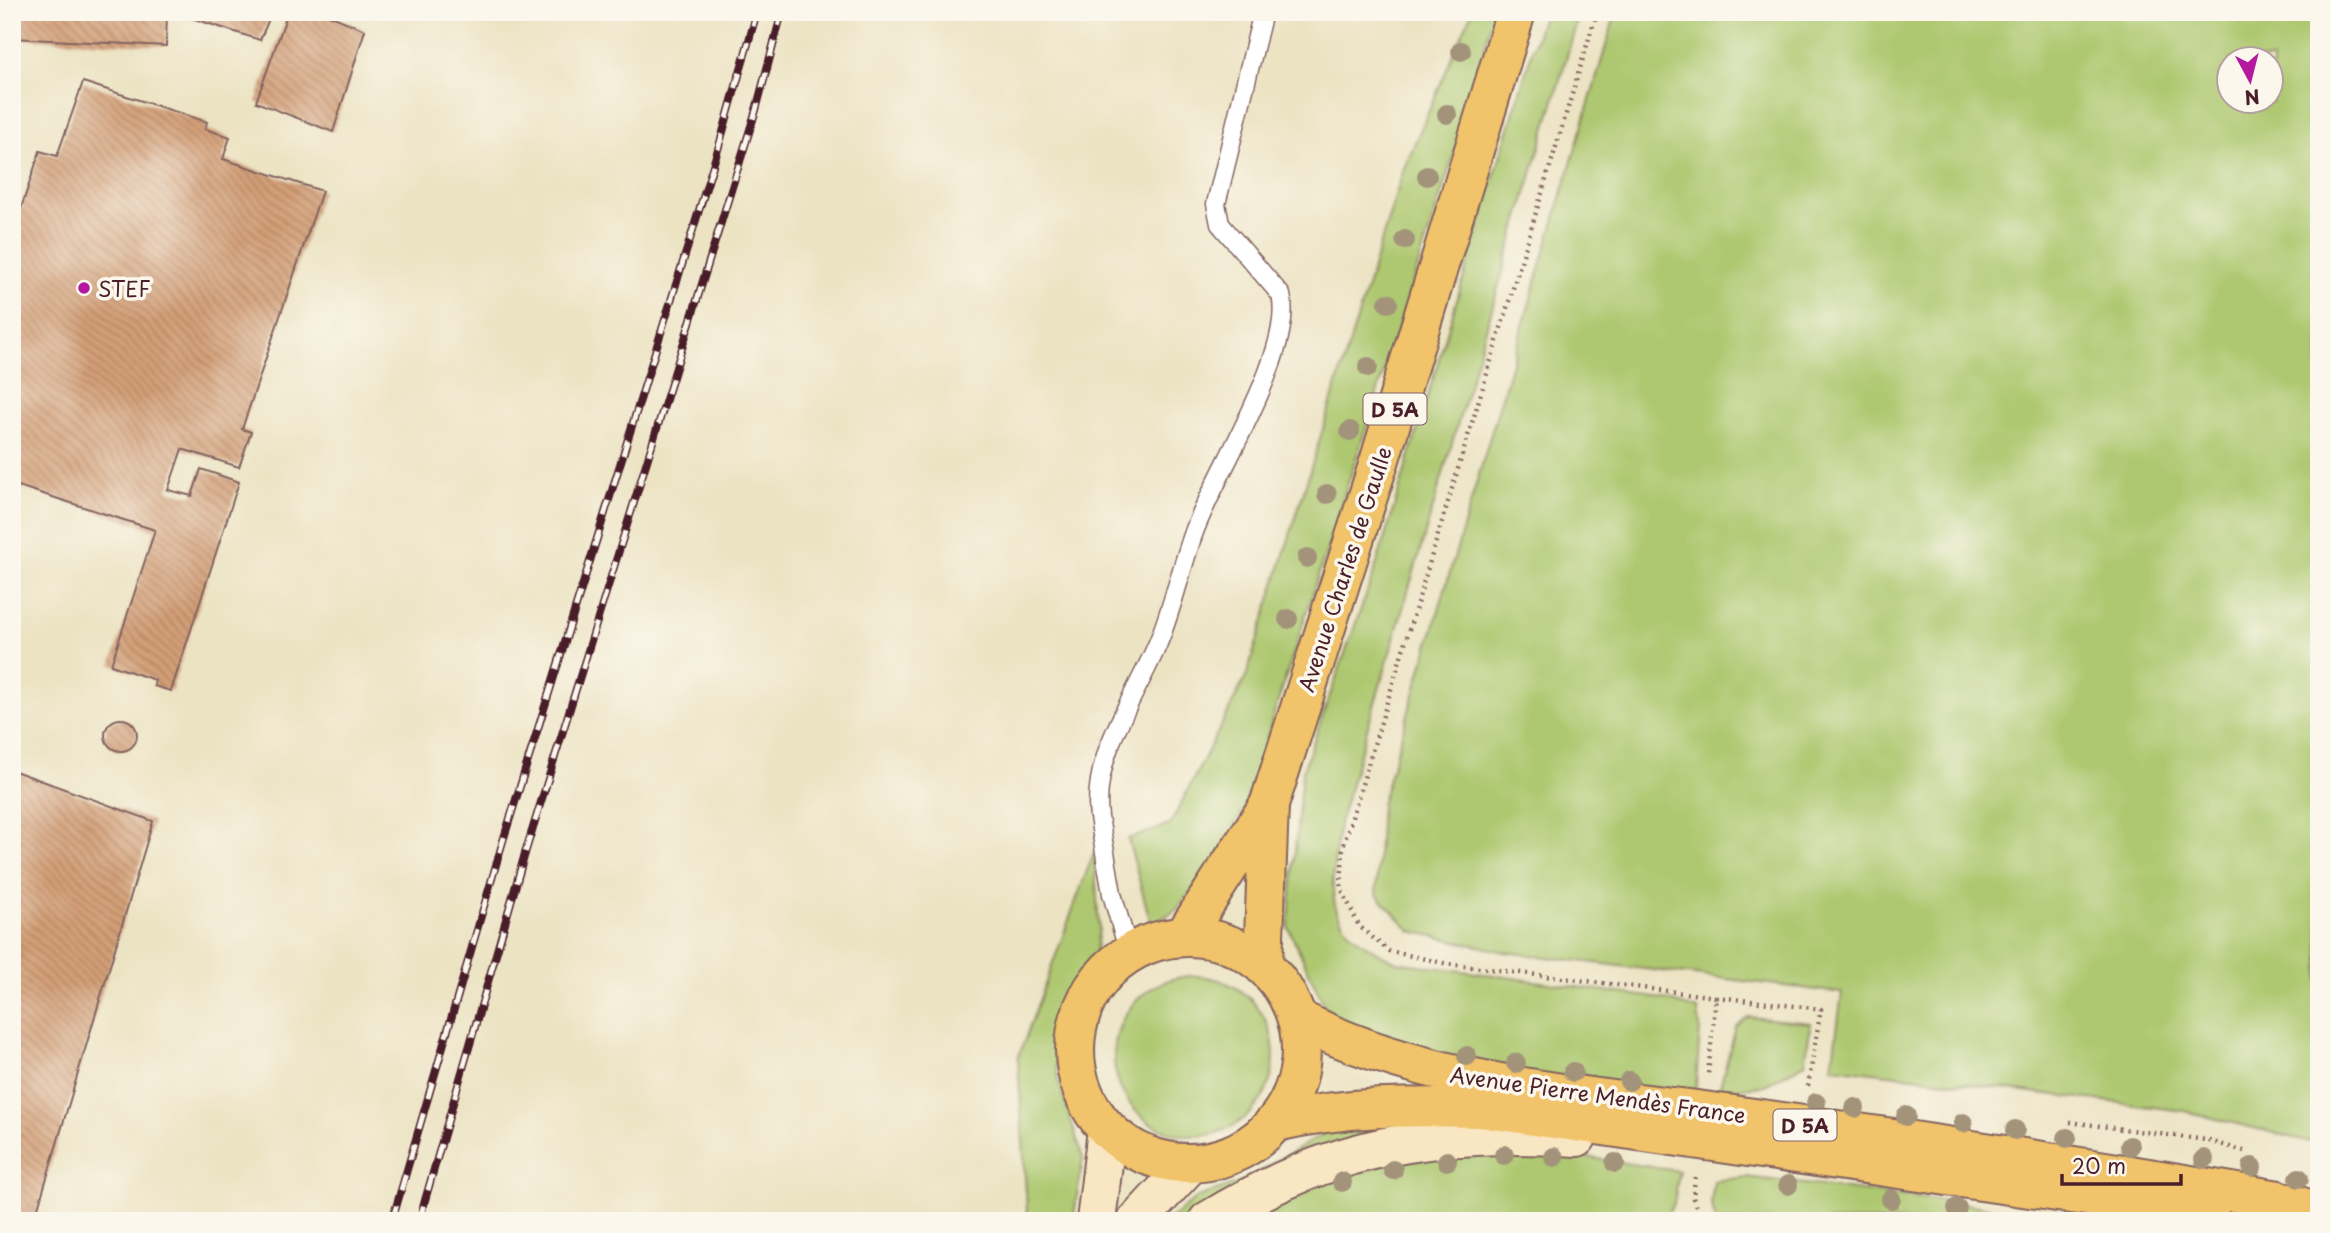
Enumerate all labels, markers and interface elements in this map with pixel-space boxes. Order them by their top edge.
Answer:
north arrow [2216,46,2286,116]
text: N [2243,83,2261,113]
place label: STEF [98,272,151,304]
marker: STEF [76,280,92,296]
road number: D 5A [1364,394,1426,424]
street label: Avenue Charles de Gaulle [1289,442,1399,696]
street label: Avenue Pierre Mendès France [1448,1057,1748,1131]
road number: D 5A [1773,1110,1836,1140]
scale bar [2062,1142,2180,1186]
text: 20 m [2072,1149,2126,1181]

